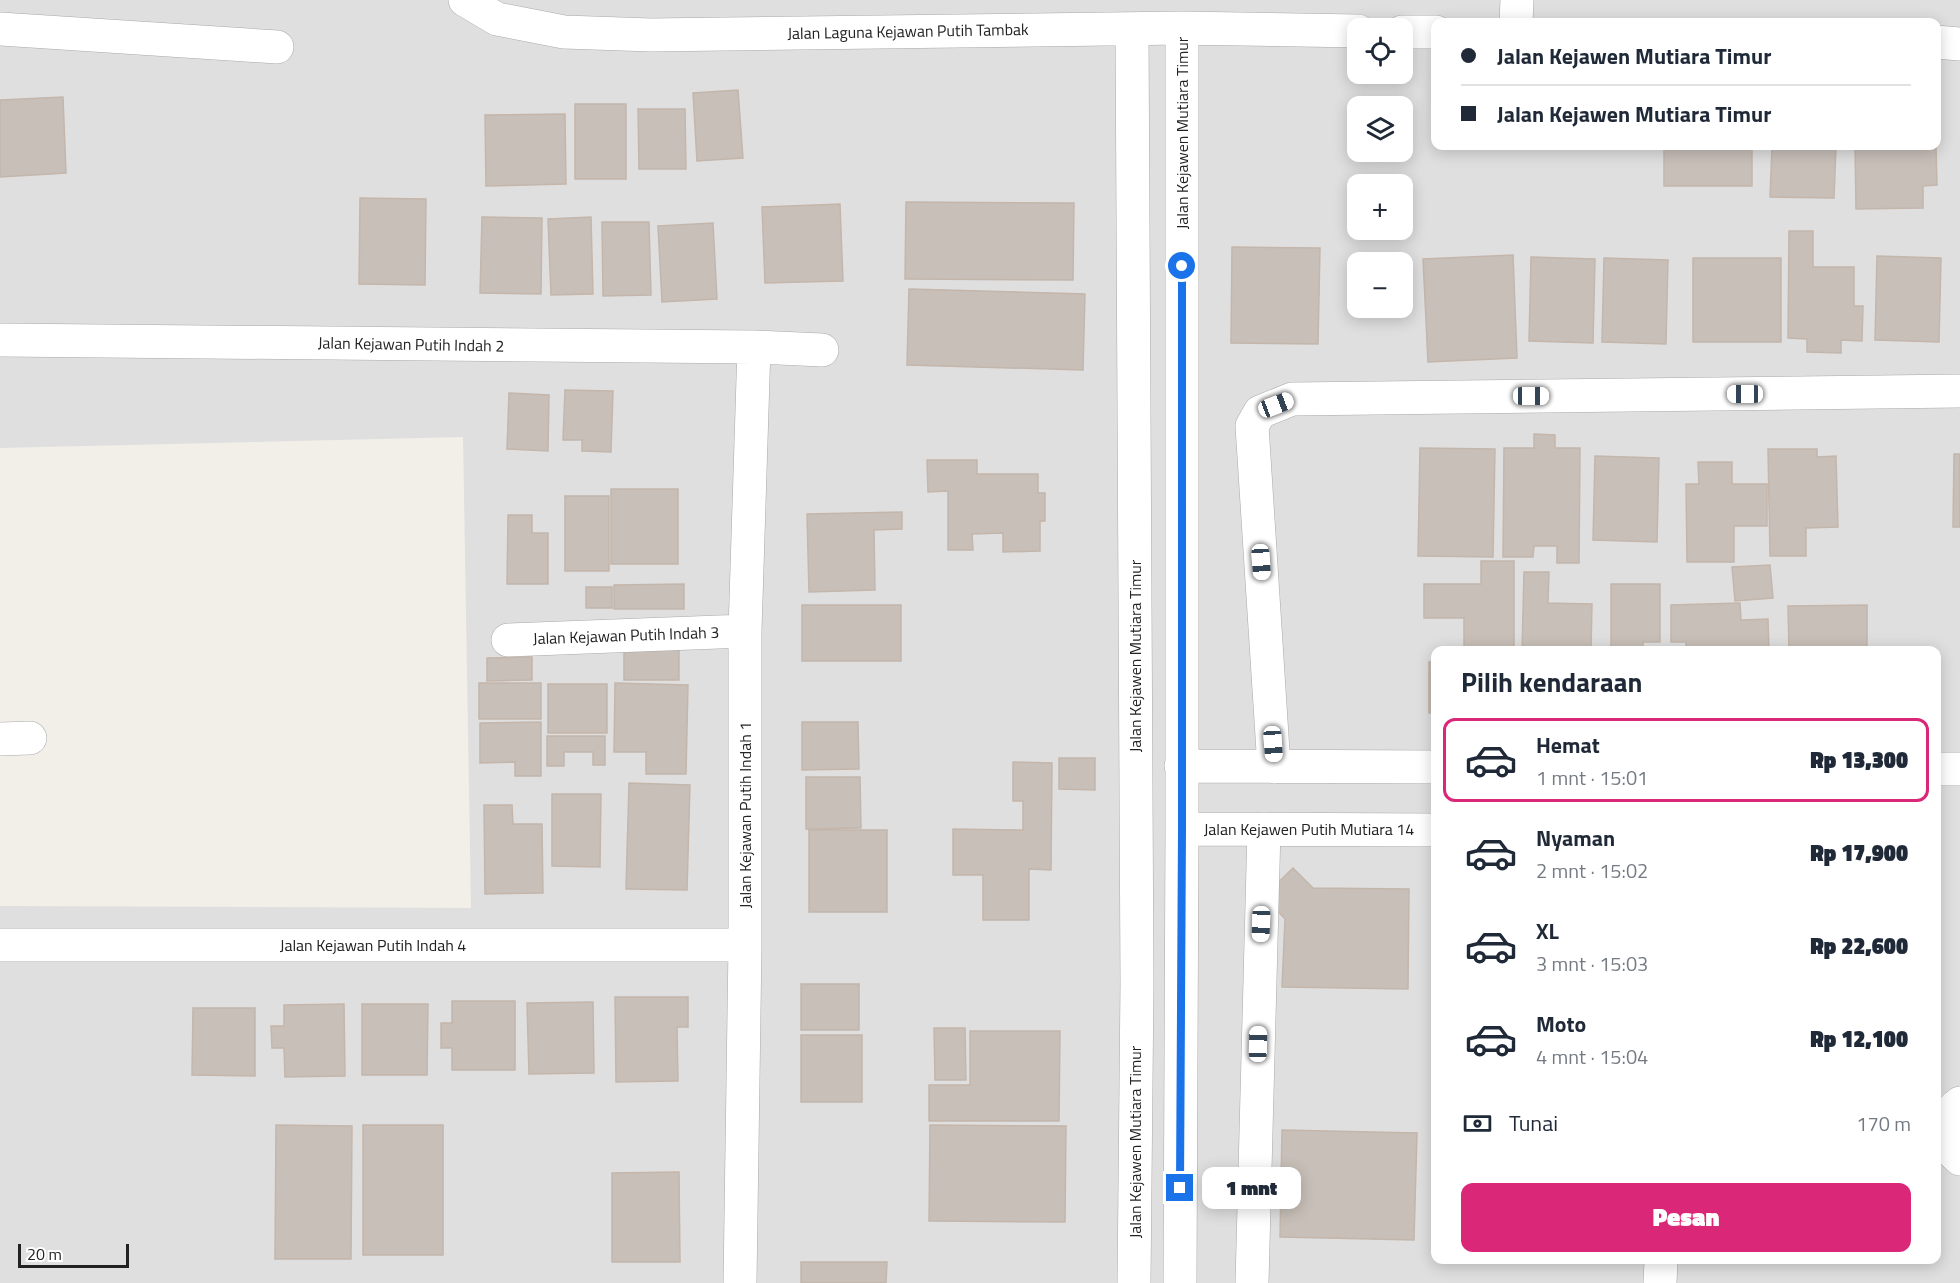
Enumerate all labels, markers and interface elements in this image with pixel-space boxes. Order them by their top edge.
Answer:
street label: Jalan Laguna Kejawan Putih Tambak [787,17,1029,45]
map controls [1347,18,1413,318]
button: locate [1347,18,1413,84]
street label: Jalan Kejawen Mutiara Timur [1170,36,1194,229]
text: Jalan Kejawen Mutiara Timur [1497,39,1771,73]
button: layers [1347,96,1413,162]
text: Jalan Kejawen Mutiara Timur [1497,97,1771,131]
button: + [1347,174,1413,240]
route start [1168,252,1195,279]
button: − [1347,252,1413,318]
street label: Jalan Kejawan Putih Indah 2 [318,330,504,358]
car [1727,385,1763,403]
car [1513,387,1549,405]
car [1256,390,1296,420]
car [1251,543,1271,581]
street label: Jalan Kejawen Mutiara Timur [1123,559,1147,752]
street label: Jalan Kejawan Putih Indah 3 [532,620,720,650]
text: Pilih kendaraan [1461,661,1643,702]
street label: Jalan Kejawan Putih Indah 1 [733,722,757,908]
car [1263,725,1283,763]
text: Hemat [1536,728,1600,762]
icon: car [1464,733,1518,787]
text: Rp 13,300 [1810,743,1908,777]
text: 1 mnt · 15:01 [1536,762,1648,793]
street label: Jalan Kejawen Putih Mutiara 14 [1204,817,1414,841]
text: Nyaman [1536,821,1615,855]
icon: car [1464,826,1518,880]
text: Rp 17,900 [1810,836,1908,870]
text: 2 mnt · 15:02 [1536,855,1648,886]
car [1251,906,1271,942]
text: XL [1536,914,1559,948]
icon: car [1464,919,1518,973]
text: Rp 22,600 [1810,929,1908,963]
street label: Jalan Kejawan Putih Indah 4 [280,933,466,957]
text: 3 mnt · 15:03 [1536,948,1648,979]
text: Moto [1536,1007,1586,1041]
icon: car [1464,1012,1518,1066]
text: Rp 12,100 [1810,1022,1908,1056]
car [1249,1026,1267,1062]
text: 4 mnt · 15:04 [1536,1041,1648,1072]
street label: Jalan Kejawen Mutiara Timur [1123,1045,1147,1238]
text: Tunai [1509,1106,1558,1140]
icon: cash [1461,1107,1494,1140]
text: 170 m [1856,1108,1911,1139]
callout: 1 mnt [1201,1167,1300,1209]
text: 1 mnt [1226,1172,1277,1203]
route end [1166,1174,1193,1201]
button: Pesan [1461,1183,1911,1252]
scale bar [18,1241,129,1268]
text: 20 m [27,1242,62,1266]

